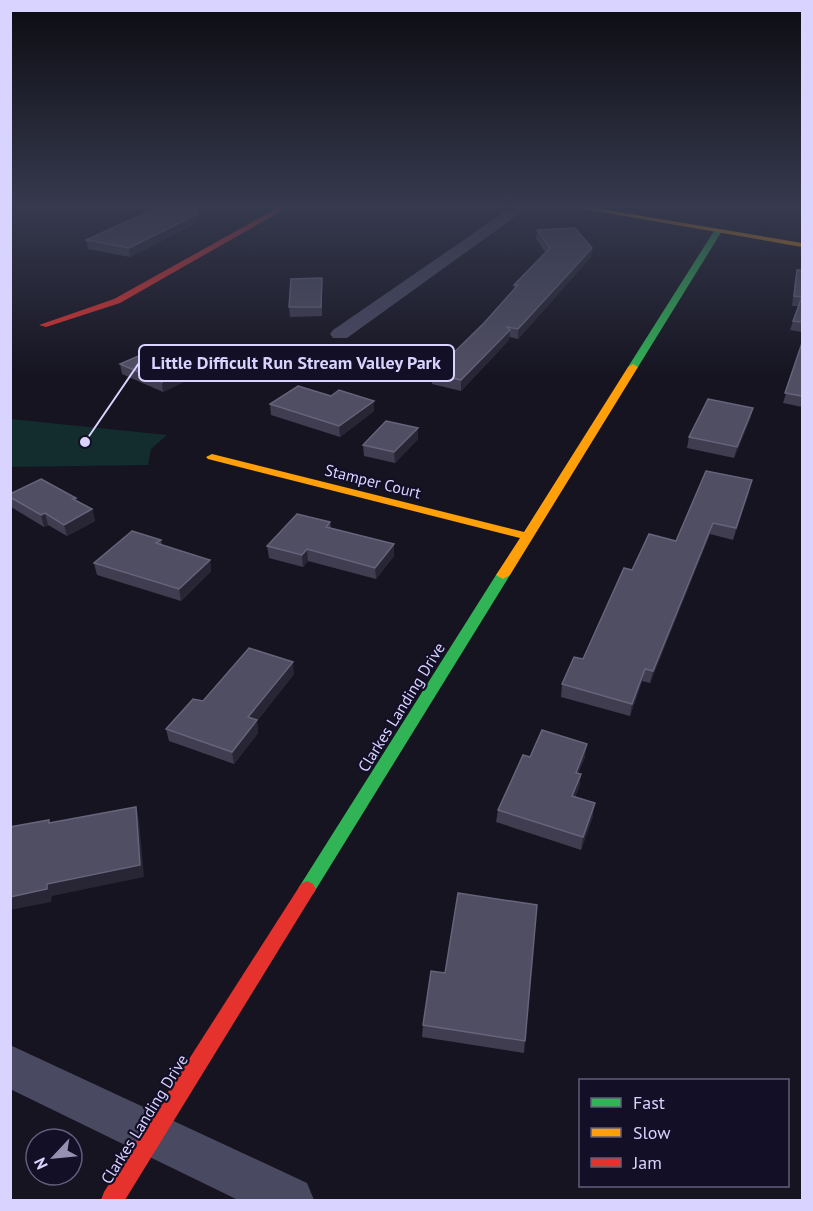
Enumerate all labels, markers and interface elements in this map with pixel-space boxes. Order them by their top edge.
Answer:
callout: Little Difficult Run Stream Valley Park [139,345,454,381]
text: Little Difficult Run Stream Valley Park [151,351,441,374]
street label: Stamper Court [323,459,424,503]
street label: Clarkes Landing Drive [353,639,449,775]
street label: Clarkes Landing Drive [96,1051,192,1187]
legend [579,1079,789,1187]
text: Fast [633,1091,665,1114]
text: Slow [633,1121,671,1144]
north arrow [24,1127,84,1187]
text: Jam [632,1151,662,1174]
text: N [29,1154,52,1173]

